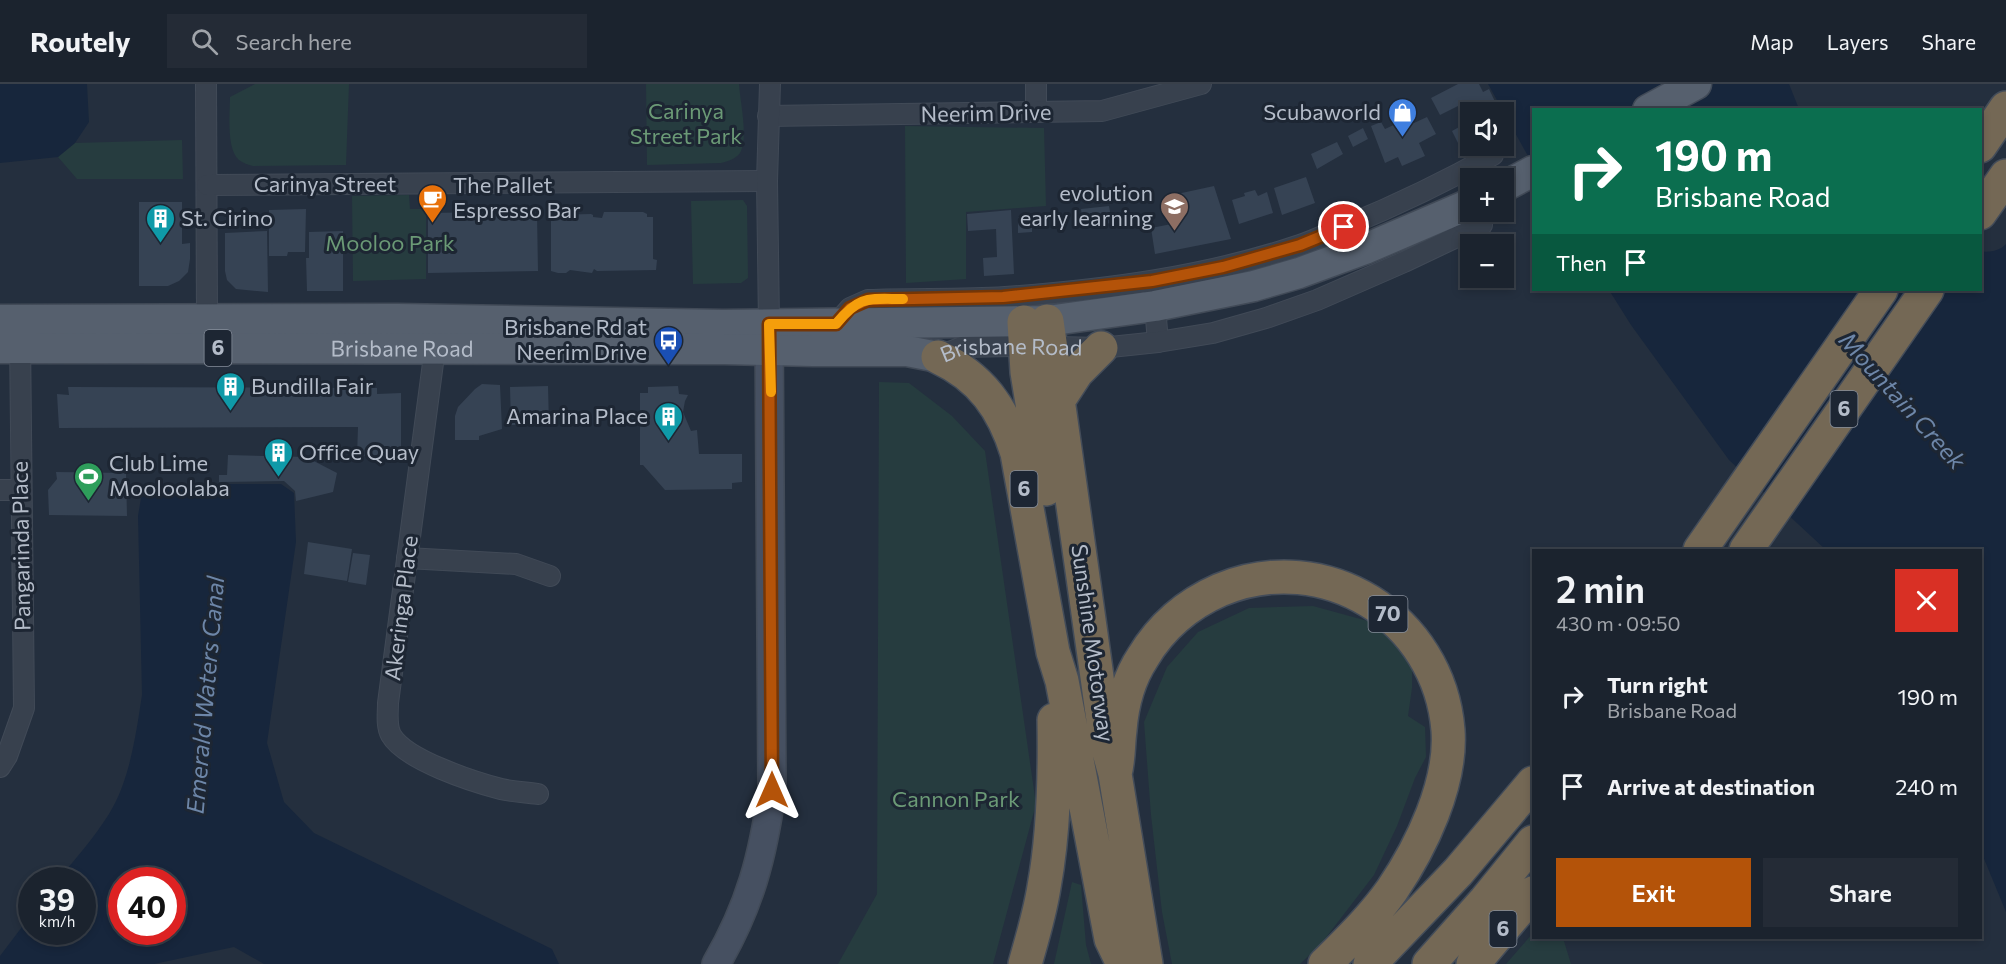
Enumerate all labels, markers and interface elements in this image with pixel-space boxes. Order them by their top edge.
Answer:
search box [167,14,587,68]
text: Routely [30,24,131,58]
icon: search [188,25,221,58]
text: Search here [236,28,352,55]
text: Map [1750,29,1794,54]
text: Layers [1827,29,1889,54]
text: Share [1922,29,1976,54]
shop icon: Scubaworld [1386,96,1418,138]
park label: Carinya Street Park [630,97,742,149]
street label: Neerim Drive [920,98,1052,127]
place label: Scubaworld [1263,98,1381,125]
map controls [1460,102,1514,288]
button: sound [1460,102,1514,156]
text: 190 m [1655,128,1773,180]
icon: right [1556,132,1634,210]
button: + [1460,168,1514,222]
street label: Carinya Street [254,170,396,197]
place label: The Pallet Espresso Bar [453,171,581,223]
place label: evolution early learning [1020,179,1153,231]
text: Brisbane Road [1655,180,1830,213]
cafe icon: The Pallet Espresso Bar [416,182,448,224]
school or university icon: evolution early learning [1158,190,1190,232]
pin [1318,201,1369,252]
building icon: St. Cirino [144,202,176,244]
place label: St. Cirino [181,204,273,231]
icon: arrive [1327,210,1360,243]
park label: Mooloo Park [325,229,455,256]
button: − [1460,234,1514,288]
icon: arrive [1619,246,1652,279]
text: Then [1556,249,1607,276]
place label: Brisbane Rd at Neerim Drive [504,313,647,365]
bus stop icon: Brisbane Rd at Neerim Drive [652,324,684,366]
water label: Mountain Creek [1834,325,1973,476]
road number: 6 [204,330,232,366]
street label: Brisbane Road [936,332,1083,368]
street label: Brisbane Road [330,334,474,362]
building icon: Bundilla Fair [214,370,246,412]
place label: Bundilla Fair [251,372,374,399]
road number: 6 [1830,391,1858,427]
building icon: Amarina Place [653,400,685,442]
place label: Amarina Place [506,402,648,429]
building icon: Office Quay [262,436,294,478]
place label: Office Quay [299,438,419,465]
place label: Club Lime Mooloolaba [109,449,230,501]
sports icon: Club Lime Mooloolaba [72,460,104,502]
street label: Pangarinda Place [6,461,35,631]
road number: 6 [1010,471,1038,507]
street label: Akeringa Place [378,534,423,682]
street label: Sunshine Motorway [1066,542,1121,743]
text: 2 min [1556,566,1645,610]
button: close [1895,569,1958,632]
water label: Emerald Waters Canal [180,574,229,815]
road number: 70 [1368,596,1408,632]
text: 430 m · 09:50 [1556,611,1681,635]
text: Turn right [1607,671,1708,698]
icon: right [1556,680,1589,713]
text: 190 m [1897,683,1958,710]
text: Brisbane Road [1607,698,1737,722]
position arrow [740,758,804,822]
icon: arrive [1556,770,1589,803]
text: Arrive at destination [1607,773,1815,800]
text: 240 m [1895,773,1958,800]
park label: Cannon Park [892,785,1020,812]
button: Exit [1556,858,1751,927]
button: Share [1763,858,1958,927]
speed limit sign: 40 [108,867,186,945]
text: 39 [39,880,75,917]
road number: 6 [1490,911,1516,947]
text: km/h [39,912,75,930]

